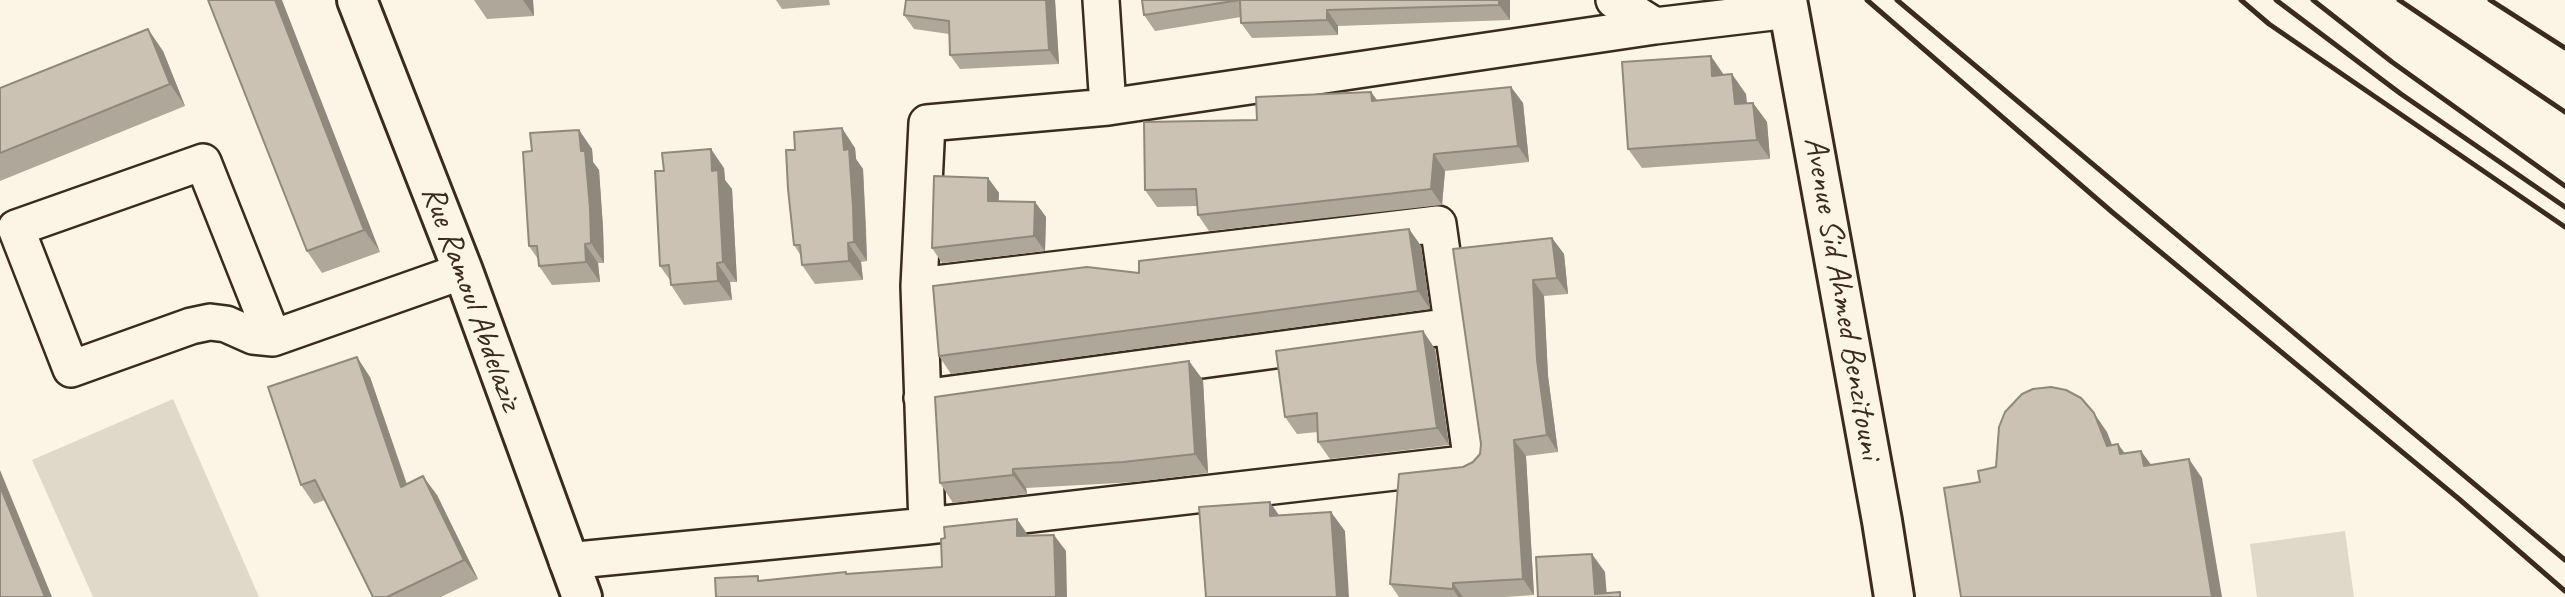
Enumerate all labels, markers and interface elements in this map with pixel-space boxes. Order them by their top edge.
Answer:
street label: Avenue Sid Ahmed Benzitouni [1794,134,1890,462]
street label: Rue Ramoul Abdelaziz [412,180,530,416]

